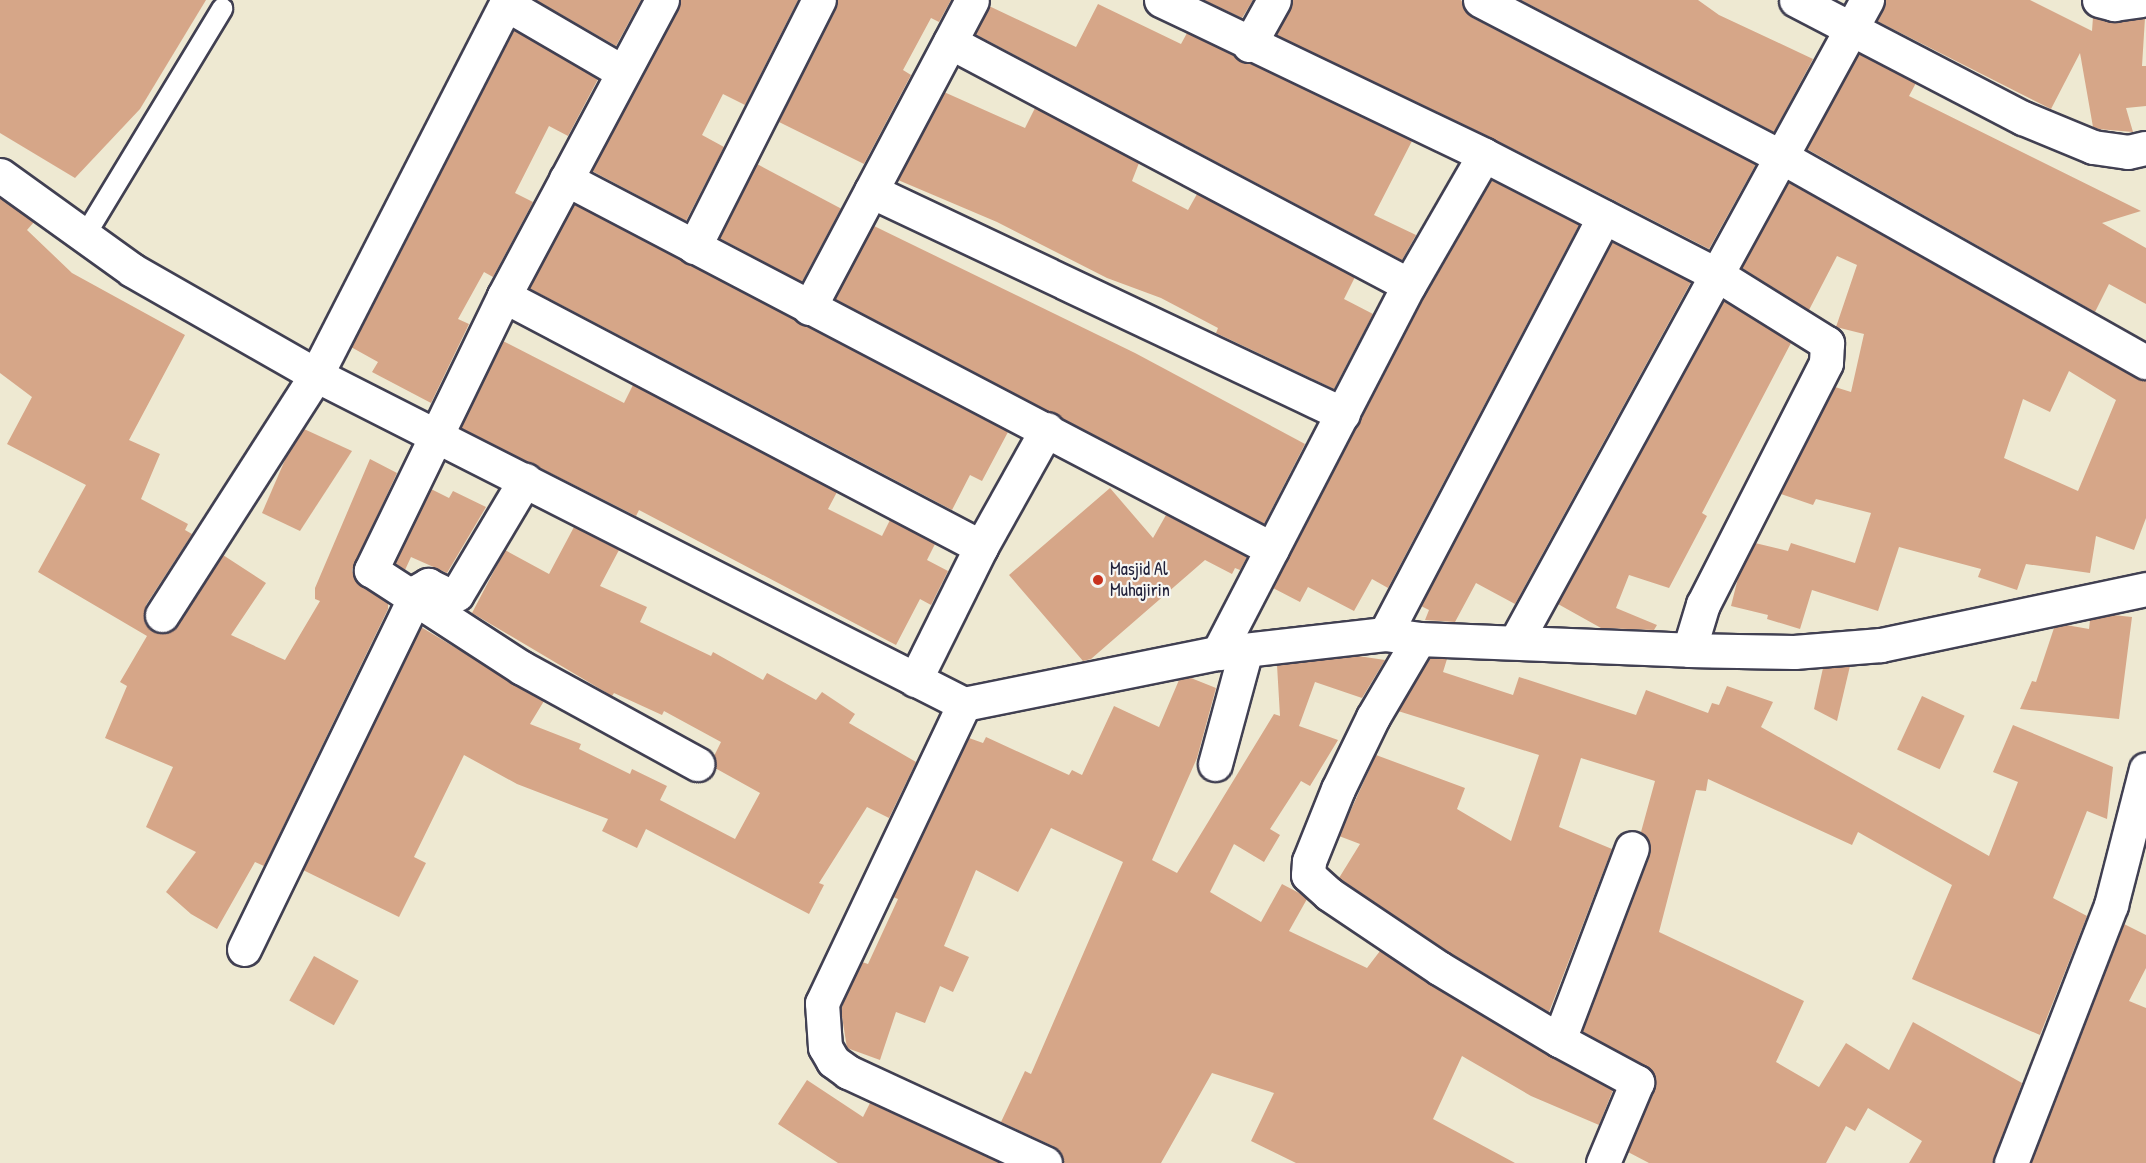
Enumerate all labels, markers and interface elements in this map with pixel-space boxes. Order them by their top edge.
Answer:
place label: Masjid Al Muhajirin [1110,559,1170,602]
marker: Masjid Al Muhajirin [1091,573,1105,587]

